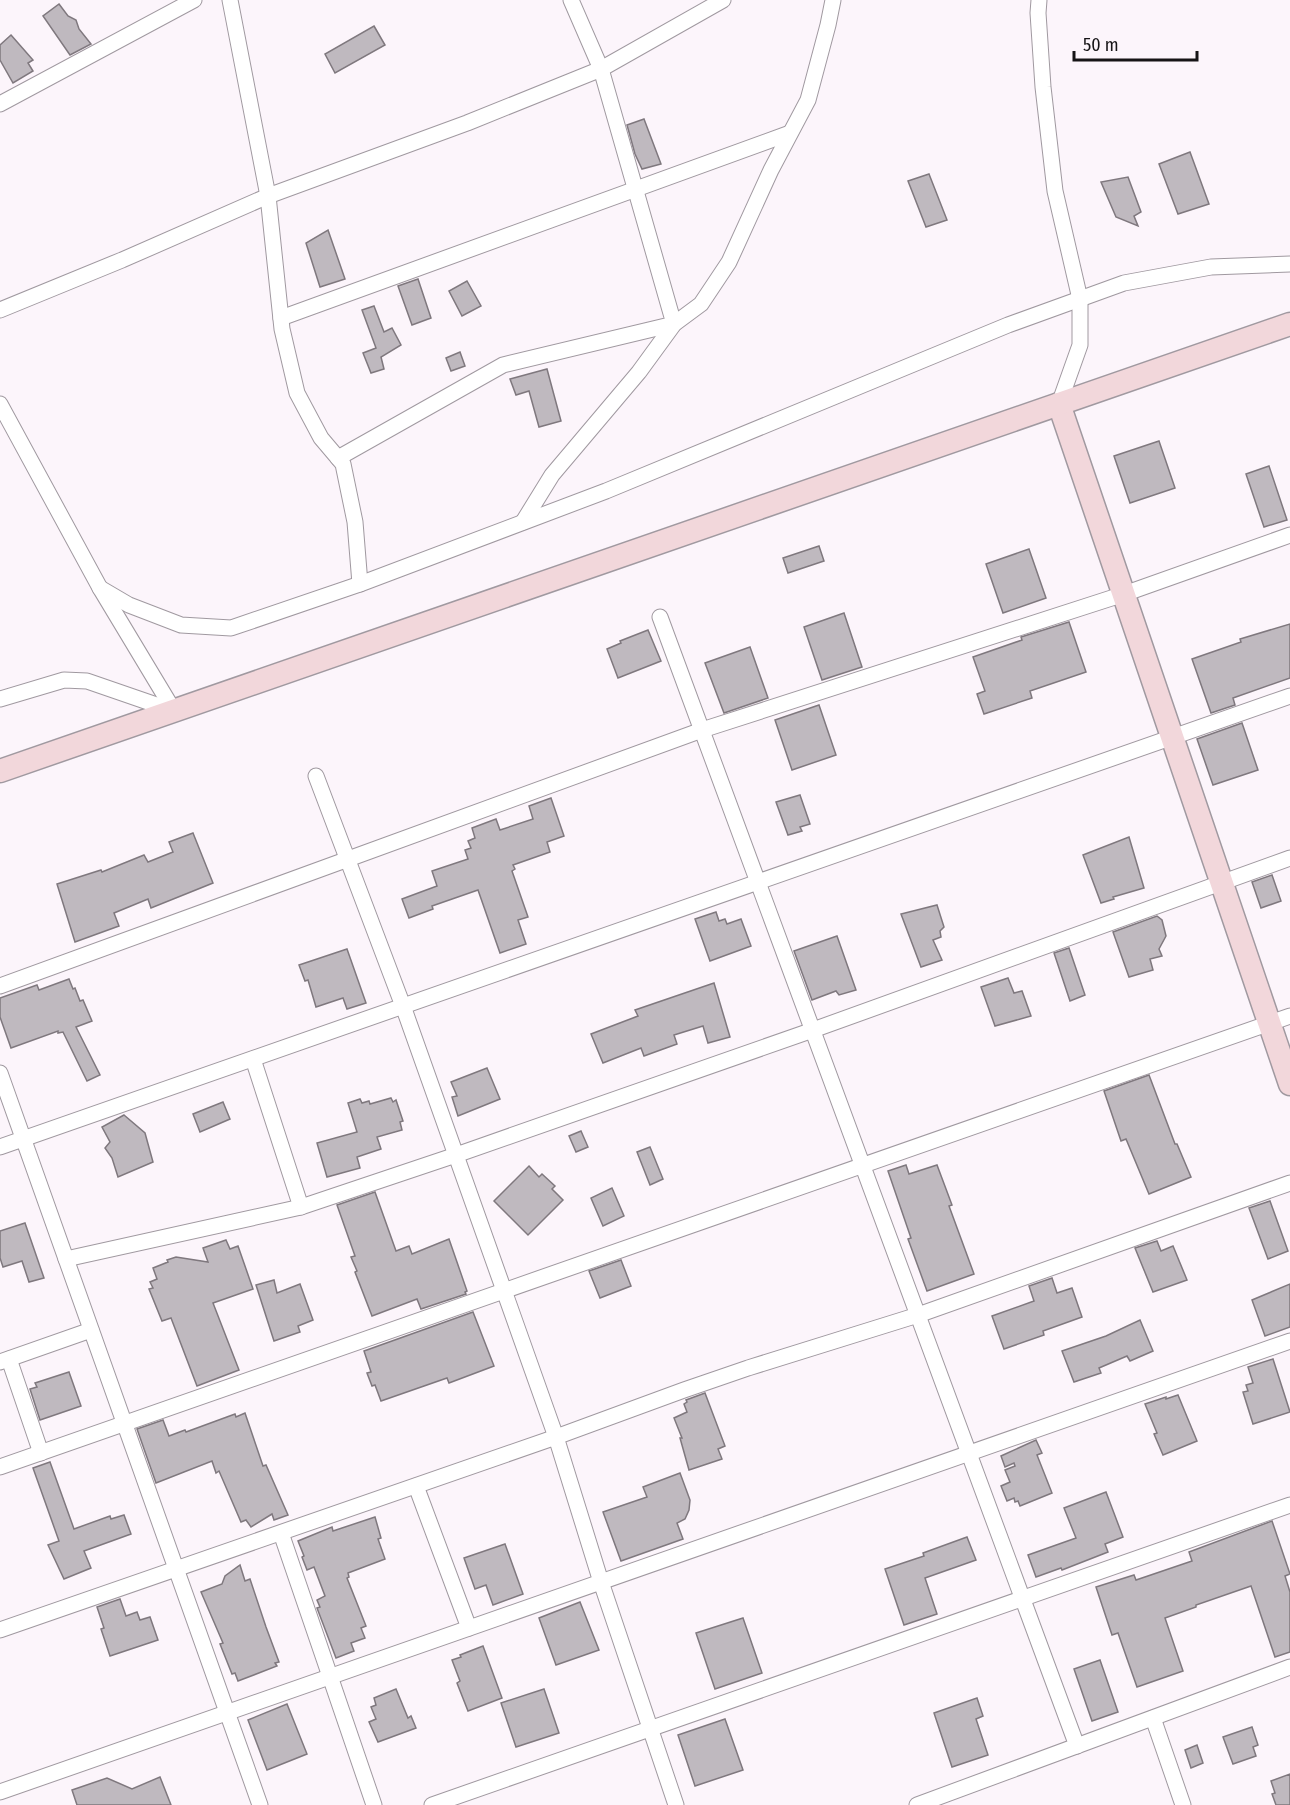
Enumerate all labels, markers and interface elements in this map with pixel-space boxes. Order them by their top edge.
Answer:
scale bar [1074,24,1197,62]
text: 50 m [1083,34,1119,56]

